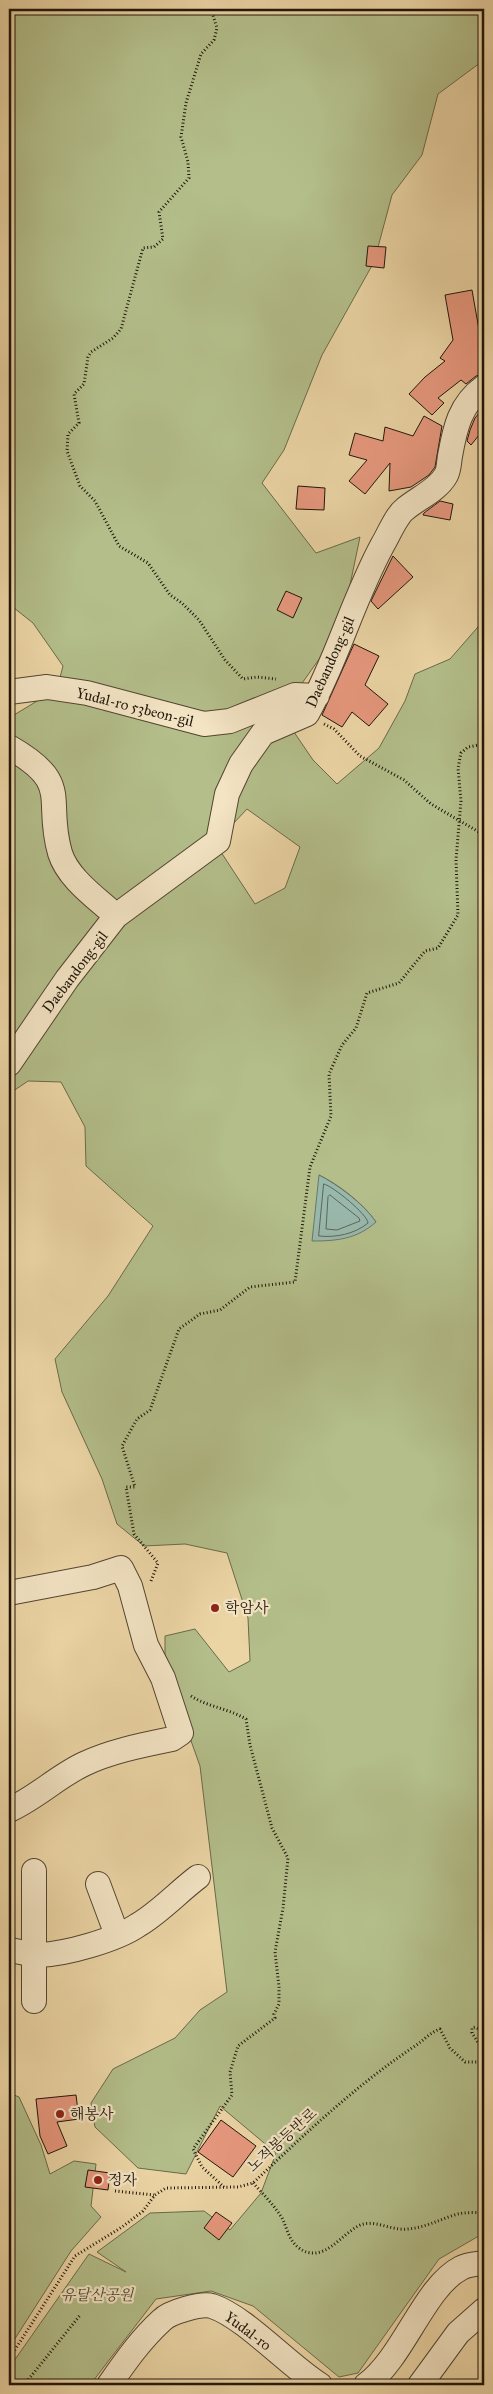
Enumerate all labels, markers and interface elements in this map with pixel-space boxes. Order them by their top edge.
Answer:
street label: Daebandong-gil [302,613,358,710]
street label: Yudal-ro 53beon-gil [74,684,197,731]
street label: Daebandong-gil [38,927,112,1016]
place label: 학암사 [225,1599,269,1617]
marker: 학암사 [209,1602,221,1614]
street label: 노적봉등반로 [244,2104,321,2176]
place label: 해봉사 [70,2105,114,2123]
marker: 해봉사 [54,2108,66,2120]
place label: 정자 [108,2171,137,2189]
marker: 정자 [92,2174,104,2186]
park label: 유달산공원 [61,2286,135,2304]
street label: Yudal-ro [221,2308,275,2355]

